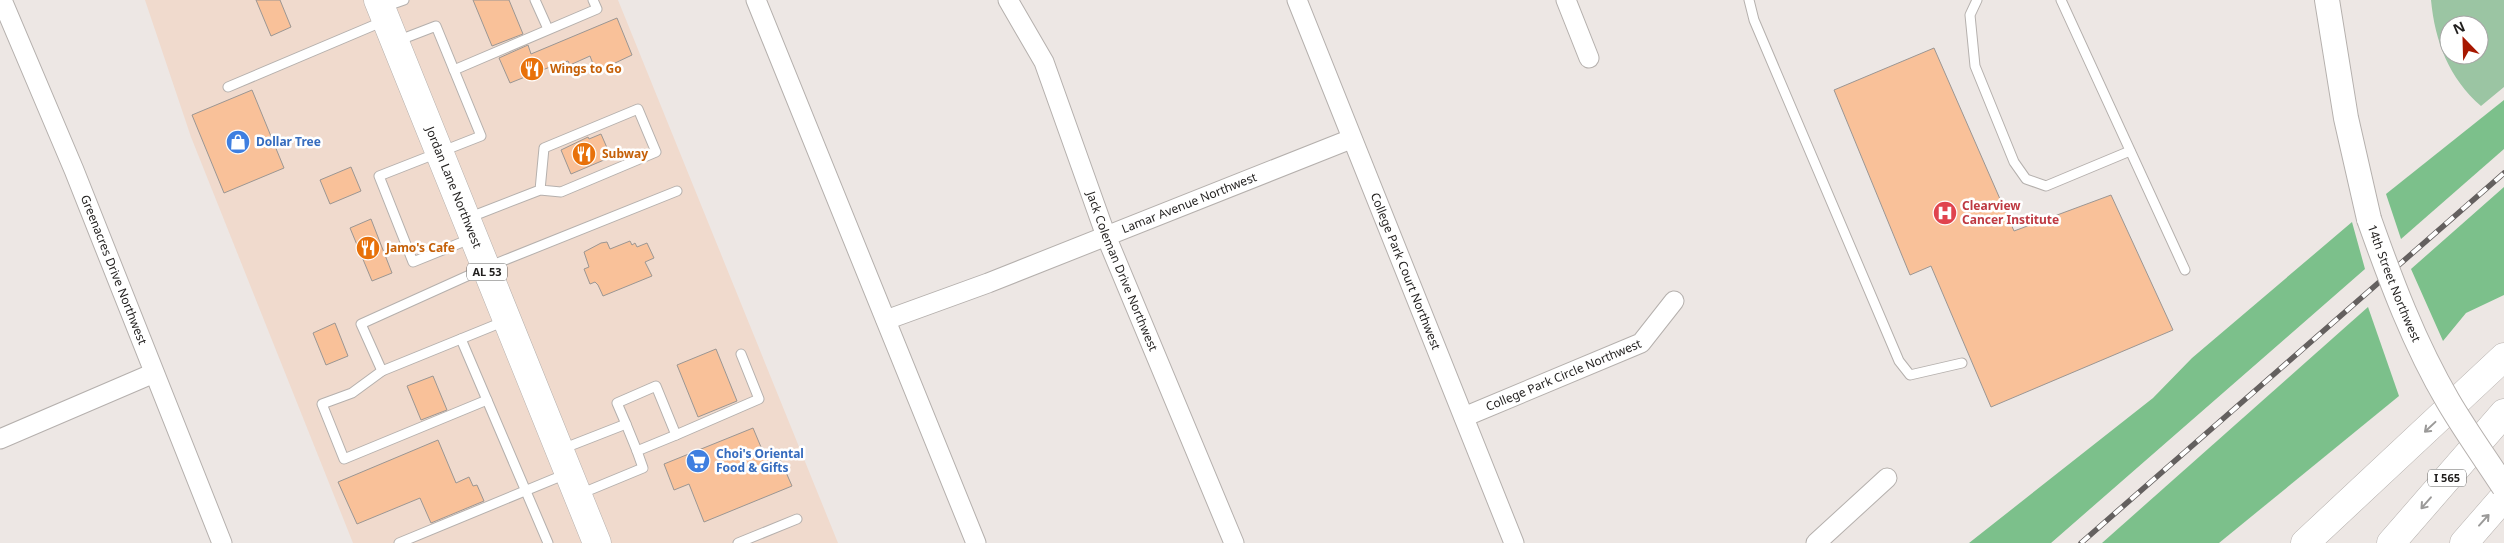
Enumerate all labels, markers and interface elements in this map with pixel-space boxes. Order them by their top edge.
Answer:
north arrow [2439,15,2489,65]
text: N [2450,17,2468,39]
restaurant icon: Wings to Go [519,56,545,82]
place label: Wings to Go [550,60,622,77]
street label: Jordan Lane Northwest [421,123,486,251]
shop icon: Dollar Tree [225,129,251,155]
place label: Dollar Tree [256,133,321,150]
restaurant icon: Subway [571,141,597,167]
place label: Subway [602,145,648,162]
street label: Lamar Avenue Northwest [1119,168,1260,237]
street label: Jack Coleman Drive Northwest [1082,188,1162,354]
street label: College Park Court Northwest [1367,190,1445,353]
street label: Greenacres Drive Northwest [77,192,152,348]
place label: Clearview Cancer Institute [1962,197,2059,228]
hospital icon: Clearview Cancer Institute [1932,200,1958,226]
street label: 14th Street Northwest [2364,222,2425,345]
restaurant icon: Jamo's Cafe [355,235,381,261]
place label: Jamo's Cafe [385,239,455,256]
road number: AL 53 [467,264,507,280]
street label: College Park Circle Northwest [1483,335,1645,415]
one-way arrow [2424,421,2437,433]
place label: Choi's Oriental Food & Gifts [716,445,804,476]
supermarket icon: Choi's Oriental Food & Gifts [685,448,711,474]
road number: I 565 [2428,469,2466,486]
one-way arrow [2420,496,2432,509]
one-way arrow [2478,514,2490,527]

